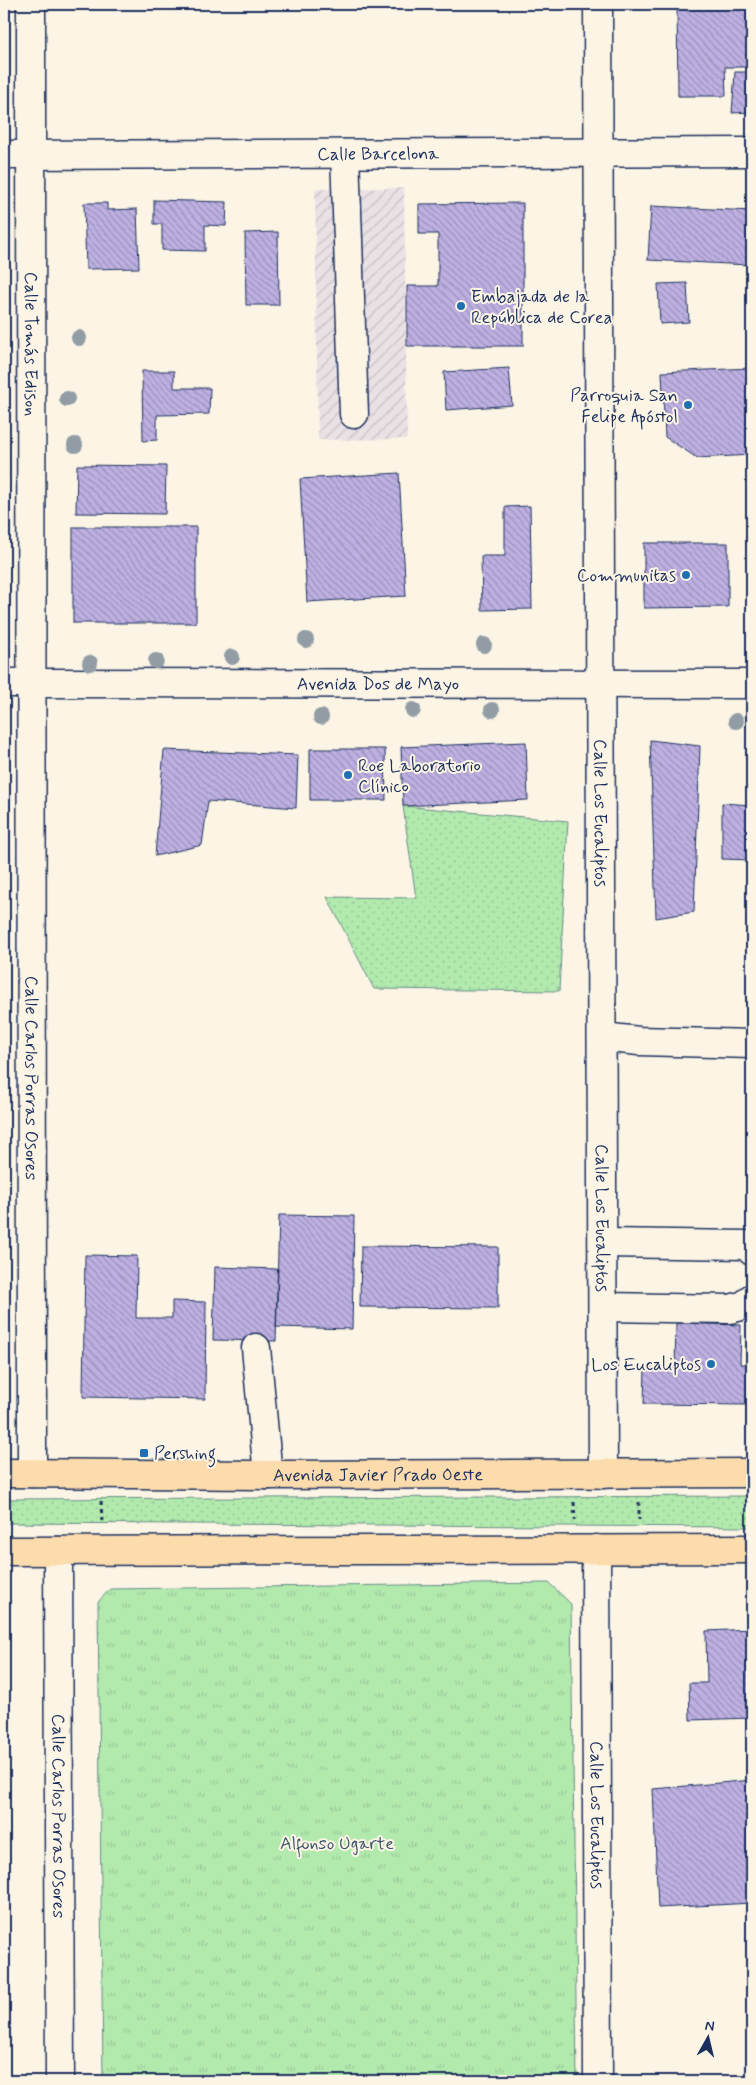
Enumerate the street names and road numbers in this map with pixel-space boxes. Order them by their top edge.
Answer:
street label: Calle Barcelona [317,142,439,167]
street label: Calle Tomás Edison [18,272,42,416]
street label: Avenida Dos de Mayo [297,672,459,697]
street label: Calle Los Eucaliptos [587,739,612,887]
street label: Calle Carlos Porras Osores [19,976,43,1180]
street label: Calle Los Eucaliptos [589,1144,613,1292]
street label: Avenida Javier Prado Oeste [273,1463,483,1488]
street label: Calle Carlos Porras Osores [46,1714,70,1918]
street label: Calle Los Eucaliptos [584,1741,608,1889]

